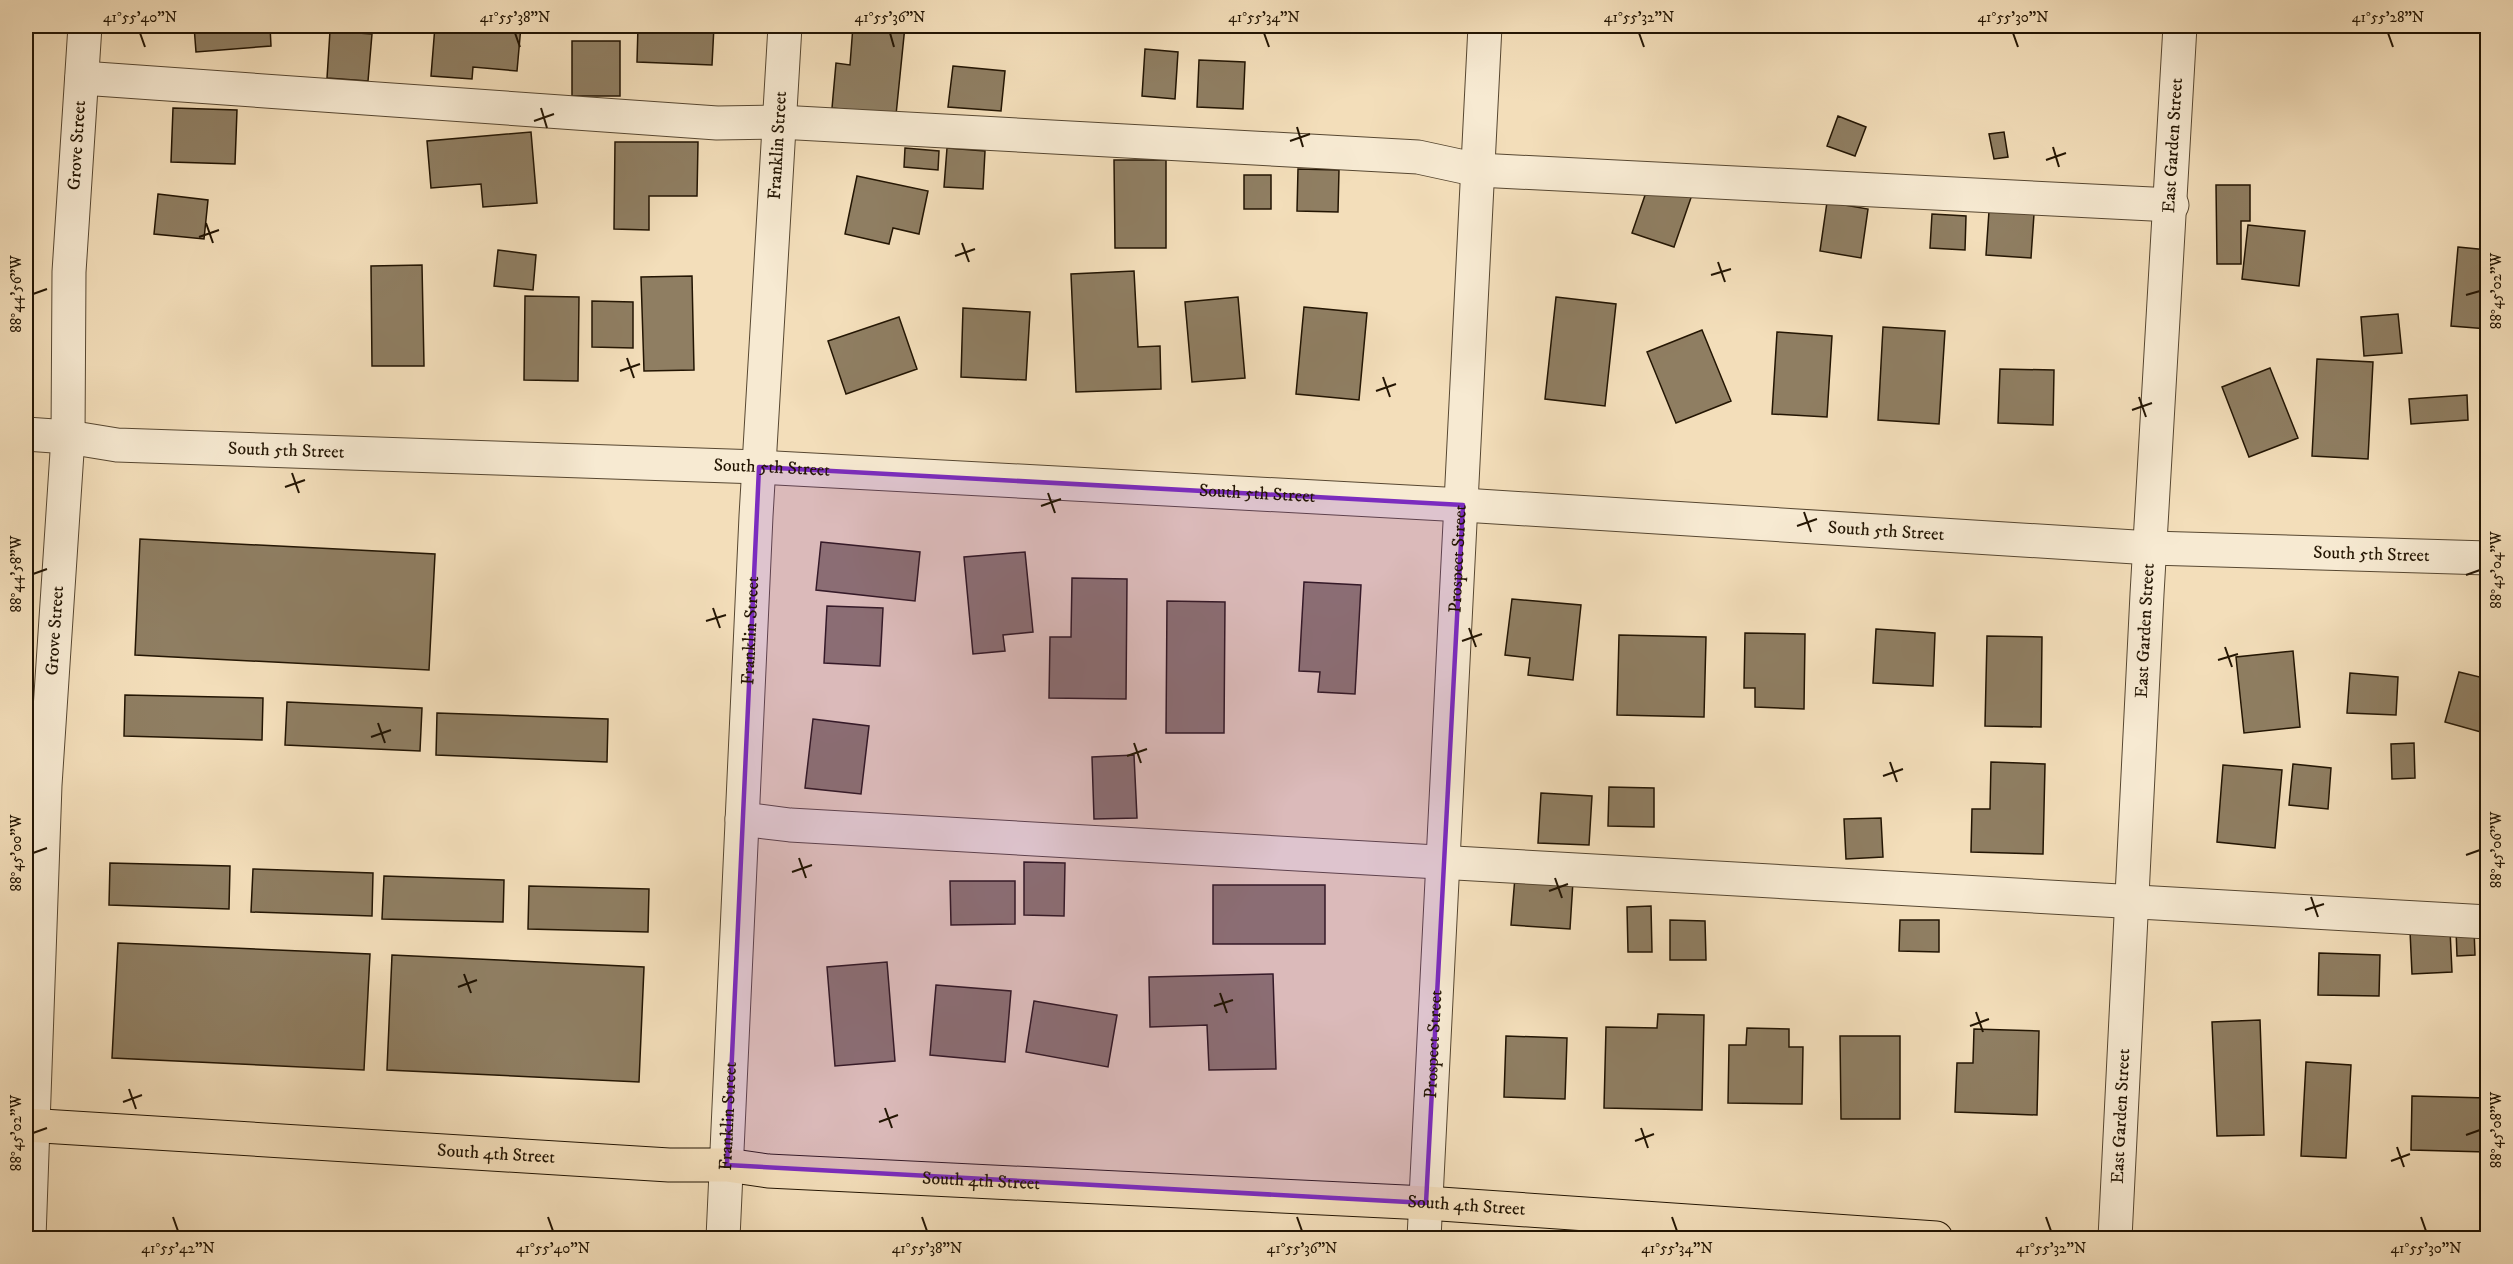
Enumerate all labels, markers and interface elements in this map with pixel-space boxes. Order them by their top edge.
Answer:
text: 41°55'40"N [103,8,177,27]
text: 41°55'38"N [480,8,550,27]
text: 41°55'36"N [855,8,925,27]
text: 41°55'34"N [1228,8,1300,27]
text: 41°55'32"N [1604,8,1674,27]
text: 41°55'30"N [1977,8,2049,27]
text: 41°55'28"N [2352,8,2424,27]
street label: East Garden Street [2158,77,2188,214]
street label: Franklin Street [764,90,792,200]
street label: Grove Street [63,100,91,191]
text: 88°45'02"W [2487,253,2506,329]
text: 88°44'56"W [7,255,26,333]
street label: South 5th Street [227,438,345,464]
street label: South 5th Street [713,454,831,482]
street label: South 5th Street [1198,480,1316,508]
street label: Prospect Street [1444,504,1472,614]
street label: South 5th Street [1827,517,1945,546]
text: 88°45'04"W [2487,531,2506,609]
text: 88°44'58"W [7,535,26,613]
street label: South 5th Street [2313,542,2430,567]
street label: East Garden Street [2131,562,2160,699]
street label: Franklin Street [737,576,764,685]
street label: Grove Street [41,585,69,676]
text: 88°45'06"W [2487,811,2506,888]
text: 88°45'00"W [7,814,26,891]
street label: Prospect Street [1420,989,1447,1099]
street label: East Garden Street [2107,1048,2135,1184]
street label: Franklin Street [715,1061,742,1171]
text: 88°45'08"W [2487,1092,2506,1168]
text: 88°45'02"W [7,1095,26,1171]
street label: South 4th Street [436,1140,556,1169]
street label: South 4th Street [922,1168,1041,1195]
street label: South 4th Street [1407,1191,1526,1221]
text: 41°55'42"N [141,1239,215,1258]
text: 41°55'40"N [516,1239,590,1258]
text: 41°55'38"N [892,1239,962,1258]
text: 41°55'36"N [1267,1239,1337,1258]
text: 41°55'34"N [1641,1239,1713,1258]
text: 41°55'32"N [2016,1239,2086,1258]
text: 41°55'30"N [2390,1239,2462,1258]

